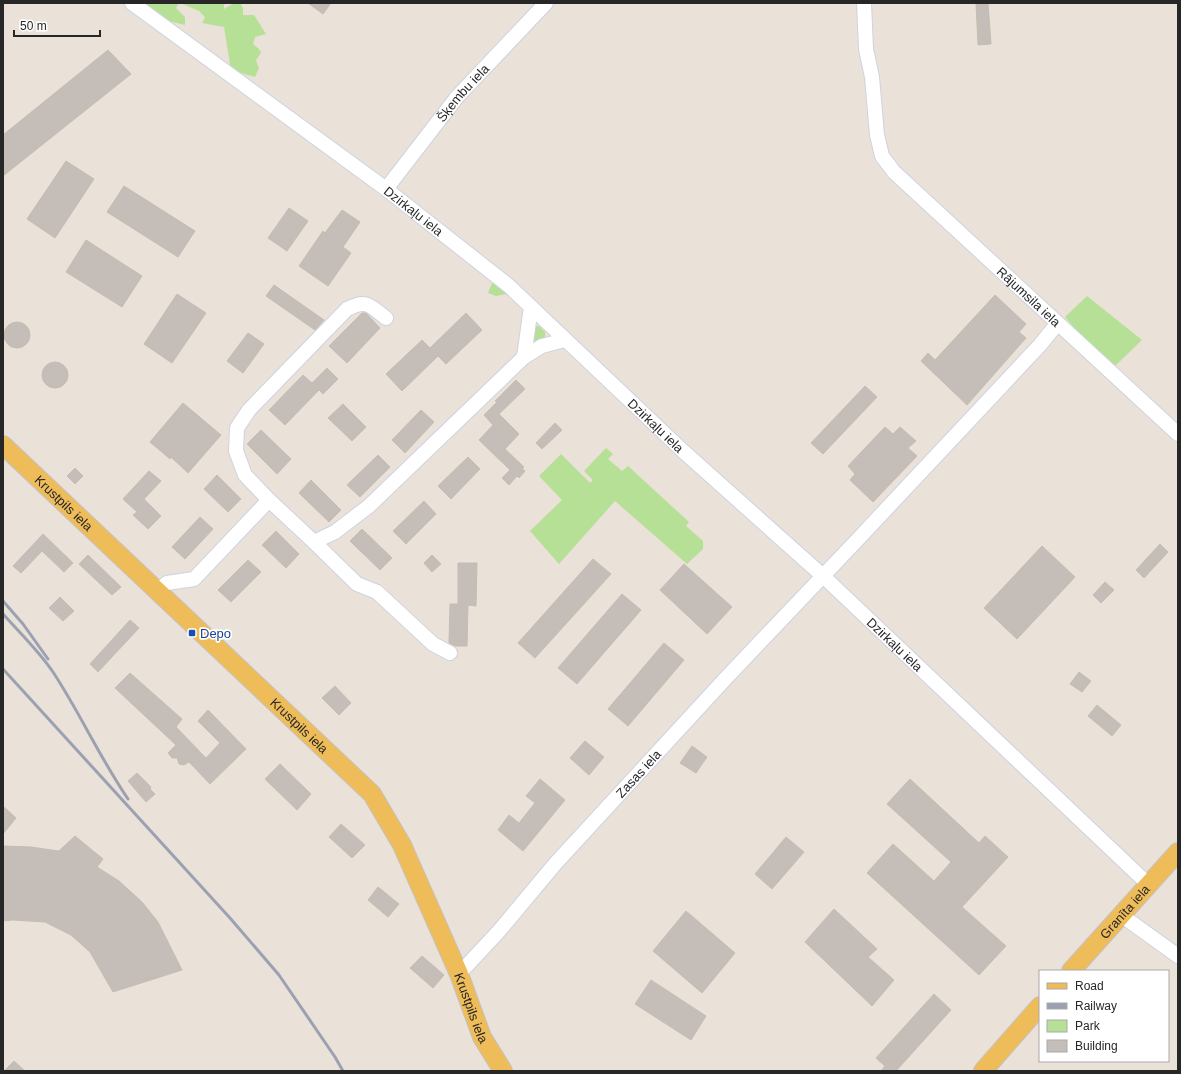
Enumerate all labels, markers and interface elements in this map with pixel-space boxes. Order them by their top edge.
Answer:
scale bar [14,12,100,38]
text: 50 m [20,19,47,33]
street label: Šķembu iela [433,60,492,125]
street label: Dzirkaļu iela [381,183,447,239]
street label: Rājumsila iela [994,263,1064,330]
street label: Dzirkaļu iela [625,396,687,456]
street label: Krustpils iela [32,472,97,534]
street label: Dzirkaļu iela [864,614,926,674]
place label: Depo [200,626,231,641]
marker: Depo [187,628,197,638]
street label: Krustpils iela [267,695,332,757]
street label: Zasas iela [613,746,664,800]
street label: Granīta iela [1096,881,1153,942]
legend [1039,970,1169,1062]
street label: Krustpils iela [452,971,492,1046]
text: Road [1075,979,1104,993]
text: Railway [1075,999,1117,1013]
text: Park [1075,1019,1101,1033]
text: Building [1075,1039,1118,1053]

